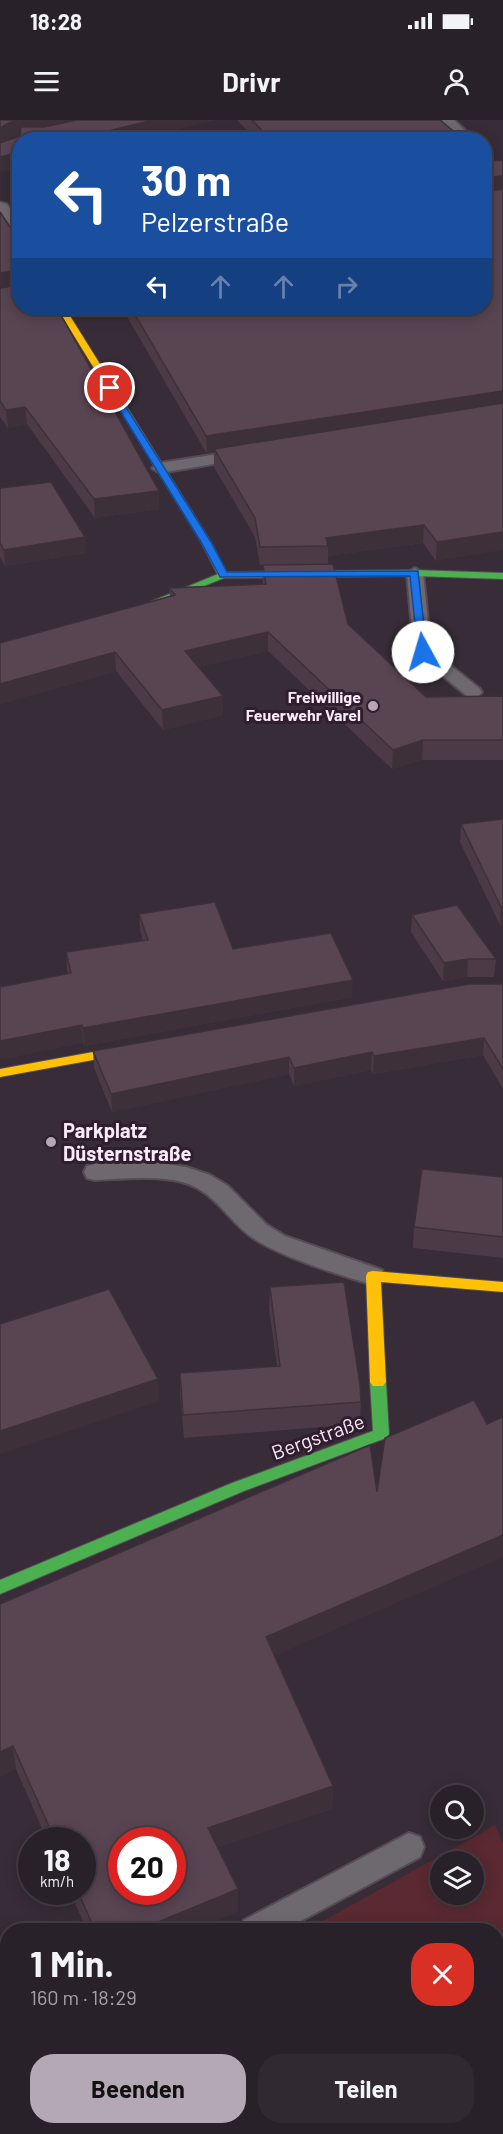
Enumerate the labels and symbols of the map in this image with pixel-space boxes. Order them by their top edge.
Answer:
pin [84,362,135,413]
position arrow [391,620,455,684]
place label: Freiwillige Feuerwehr Varel [246,687,361,724]
marker: Freiwillige Feuerwehr Varel [366,699,380,713]
place label: Parkplatz Düsternstraße [63,1118,191,1165]
marker: Parkplatz Düsternstraße [44,1135,58,1149]
street label: Bergstraße [268,1408,367,1464]
speed limit sign: 20 [108,1827,186,1905]

